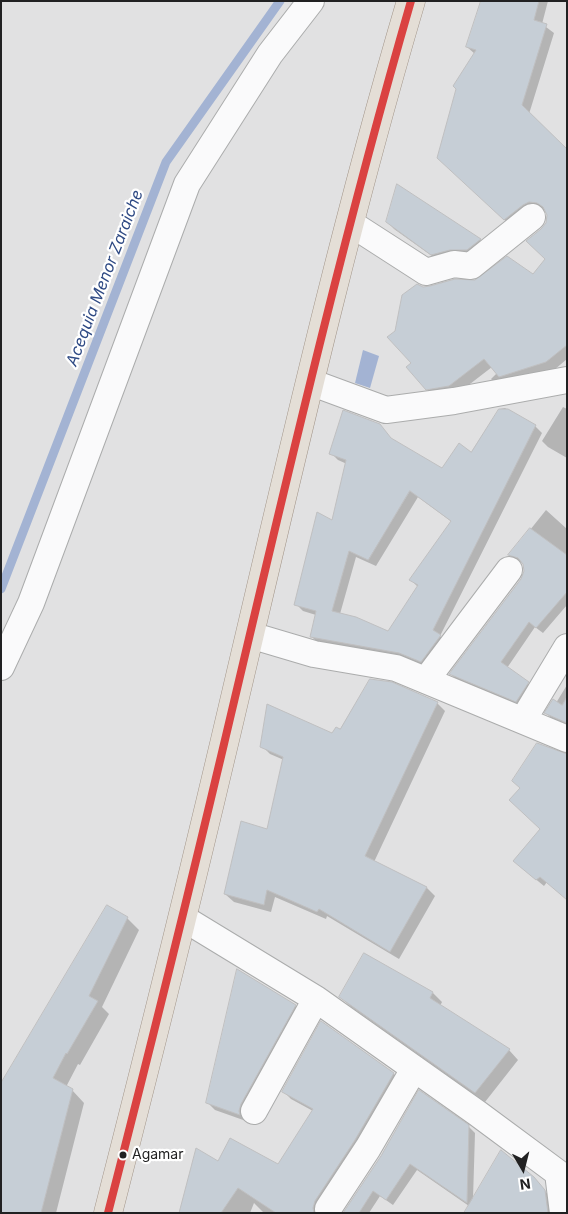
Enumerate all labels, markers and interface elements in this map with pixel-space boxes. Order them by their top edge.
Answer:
water label: Acequia Menor Zaraiche [62,187,148,369]
north arrow [498,1144,548,1194]
place label: Agamar [132,1147,184,1163]
marker: Agamar [118,1150,128,1160]
text: N [519,1175,532,1194]

